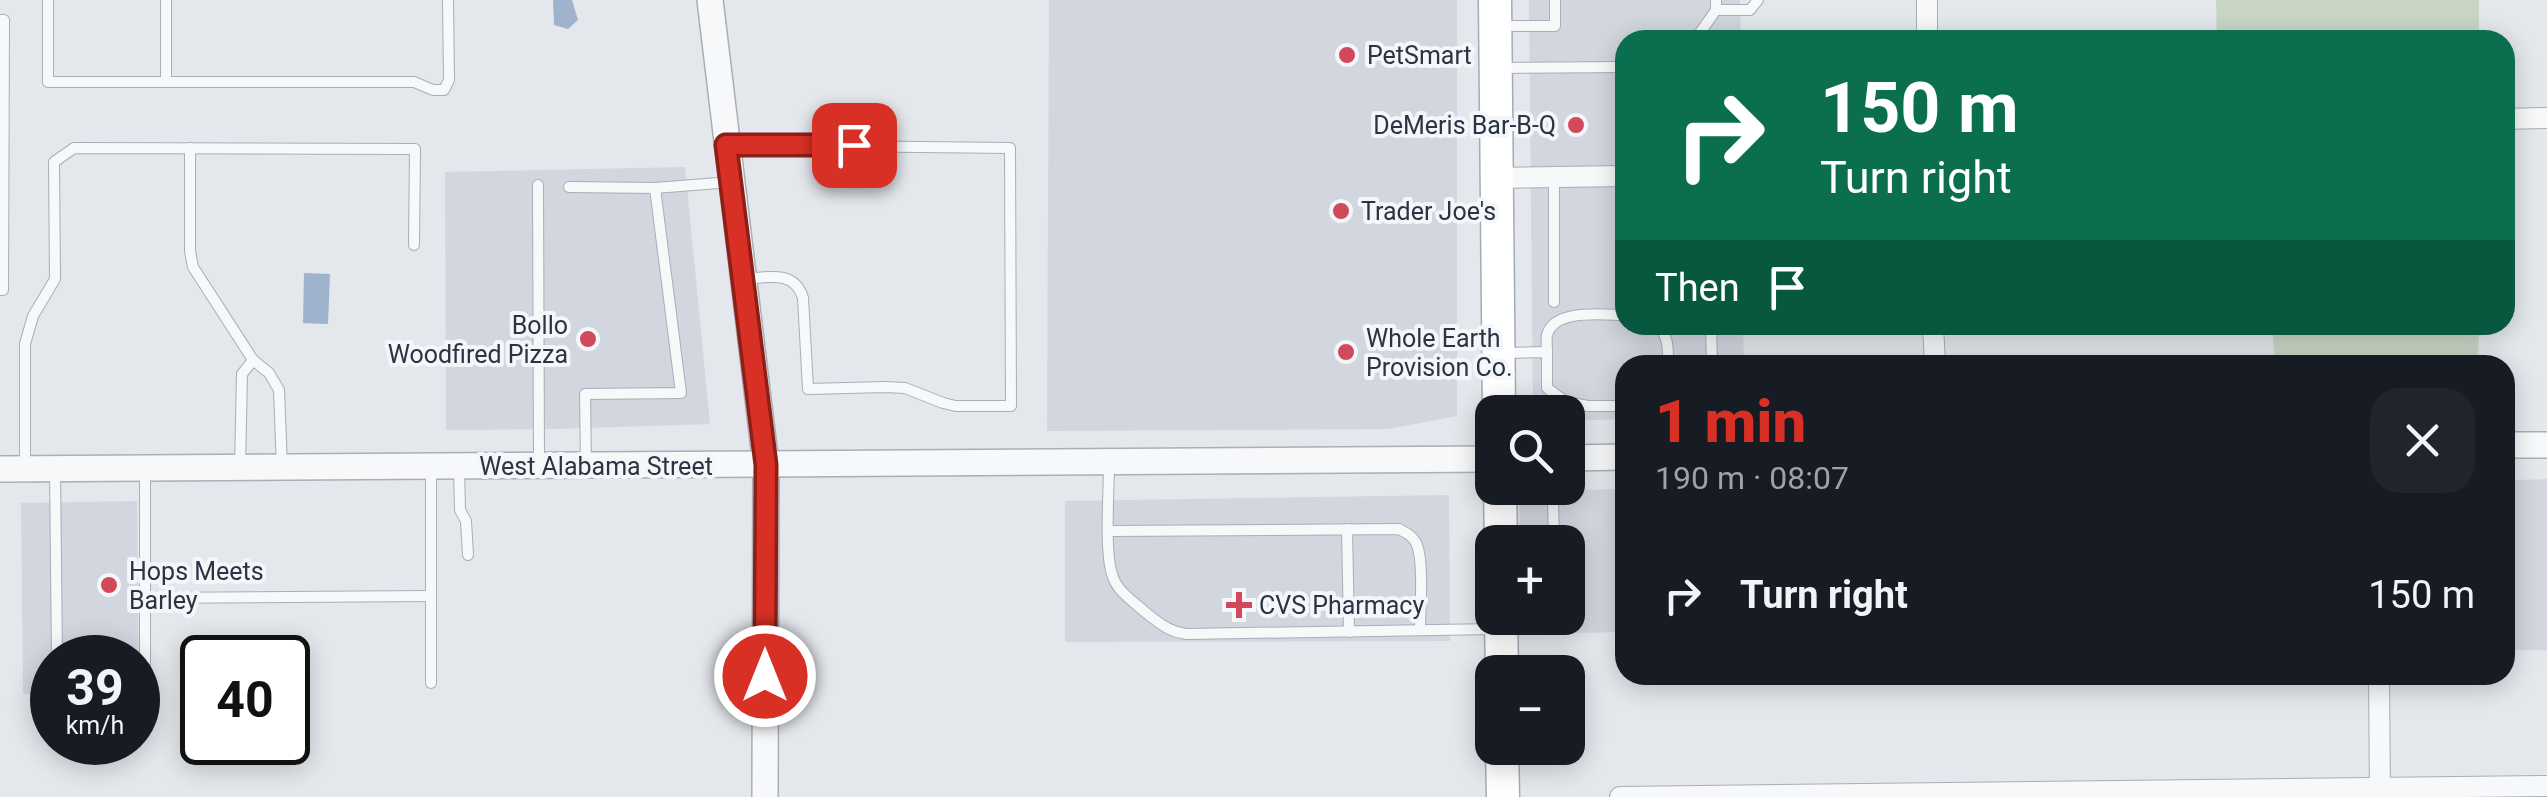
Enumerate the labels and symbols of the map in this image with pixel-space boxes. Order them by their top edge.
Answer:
place label: PetSmart [1367,41,1472,70]
marker: PetSmart [1336,44,1358,66]
pin [812,103,897,188]
place label: DeMeris Bar-B-Q [1373,111,1556,140]
marker: DeMeris Bar-B-Q [1565,114,1587,136]
place label: Trader Joe's [1361,197,1496,226]
marker: Trader Joe's [1330,200,1352,222]
place label: Bollo Woodfired Pizza [388,311,568,369]
place label: Whole Earth Provision Co. [1366,324,1513,382]
marker: Bollo Woodfired Pizza [577,328,599,350]
marker: Whole Earth Provision Co. [1335,341,1357,363]
street label: West Alabama Street [479,452,713,481]
place label: Hops Meets Barley [129,557,264,615]
marker: Hops Meets Barley [98,574,120,596]
place label: CVS Pharmacy [1259,591,1424,620]
marker: CVS Pharmacy [1228,594,1250,616]
position arrow [713,624,817,728]
speed limit sign: 40 [180,635,310,765]

